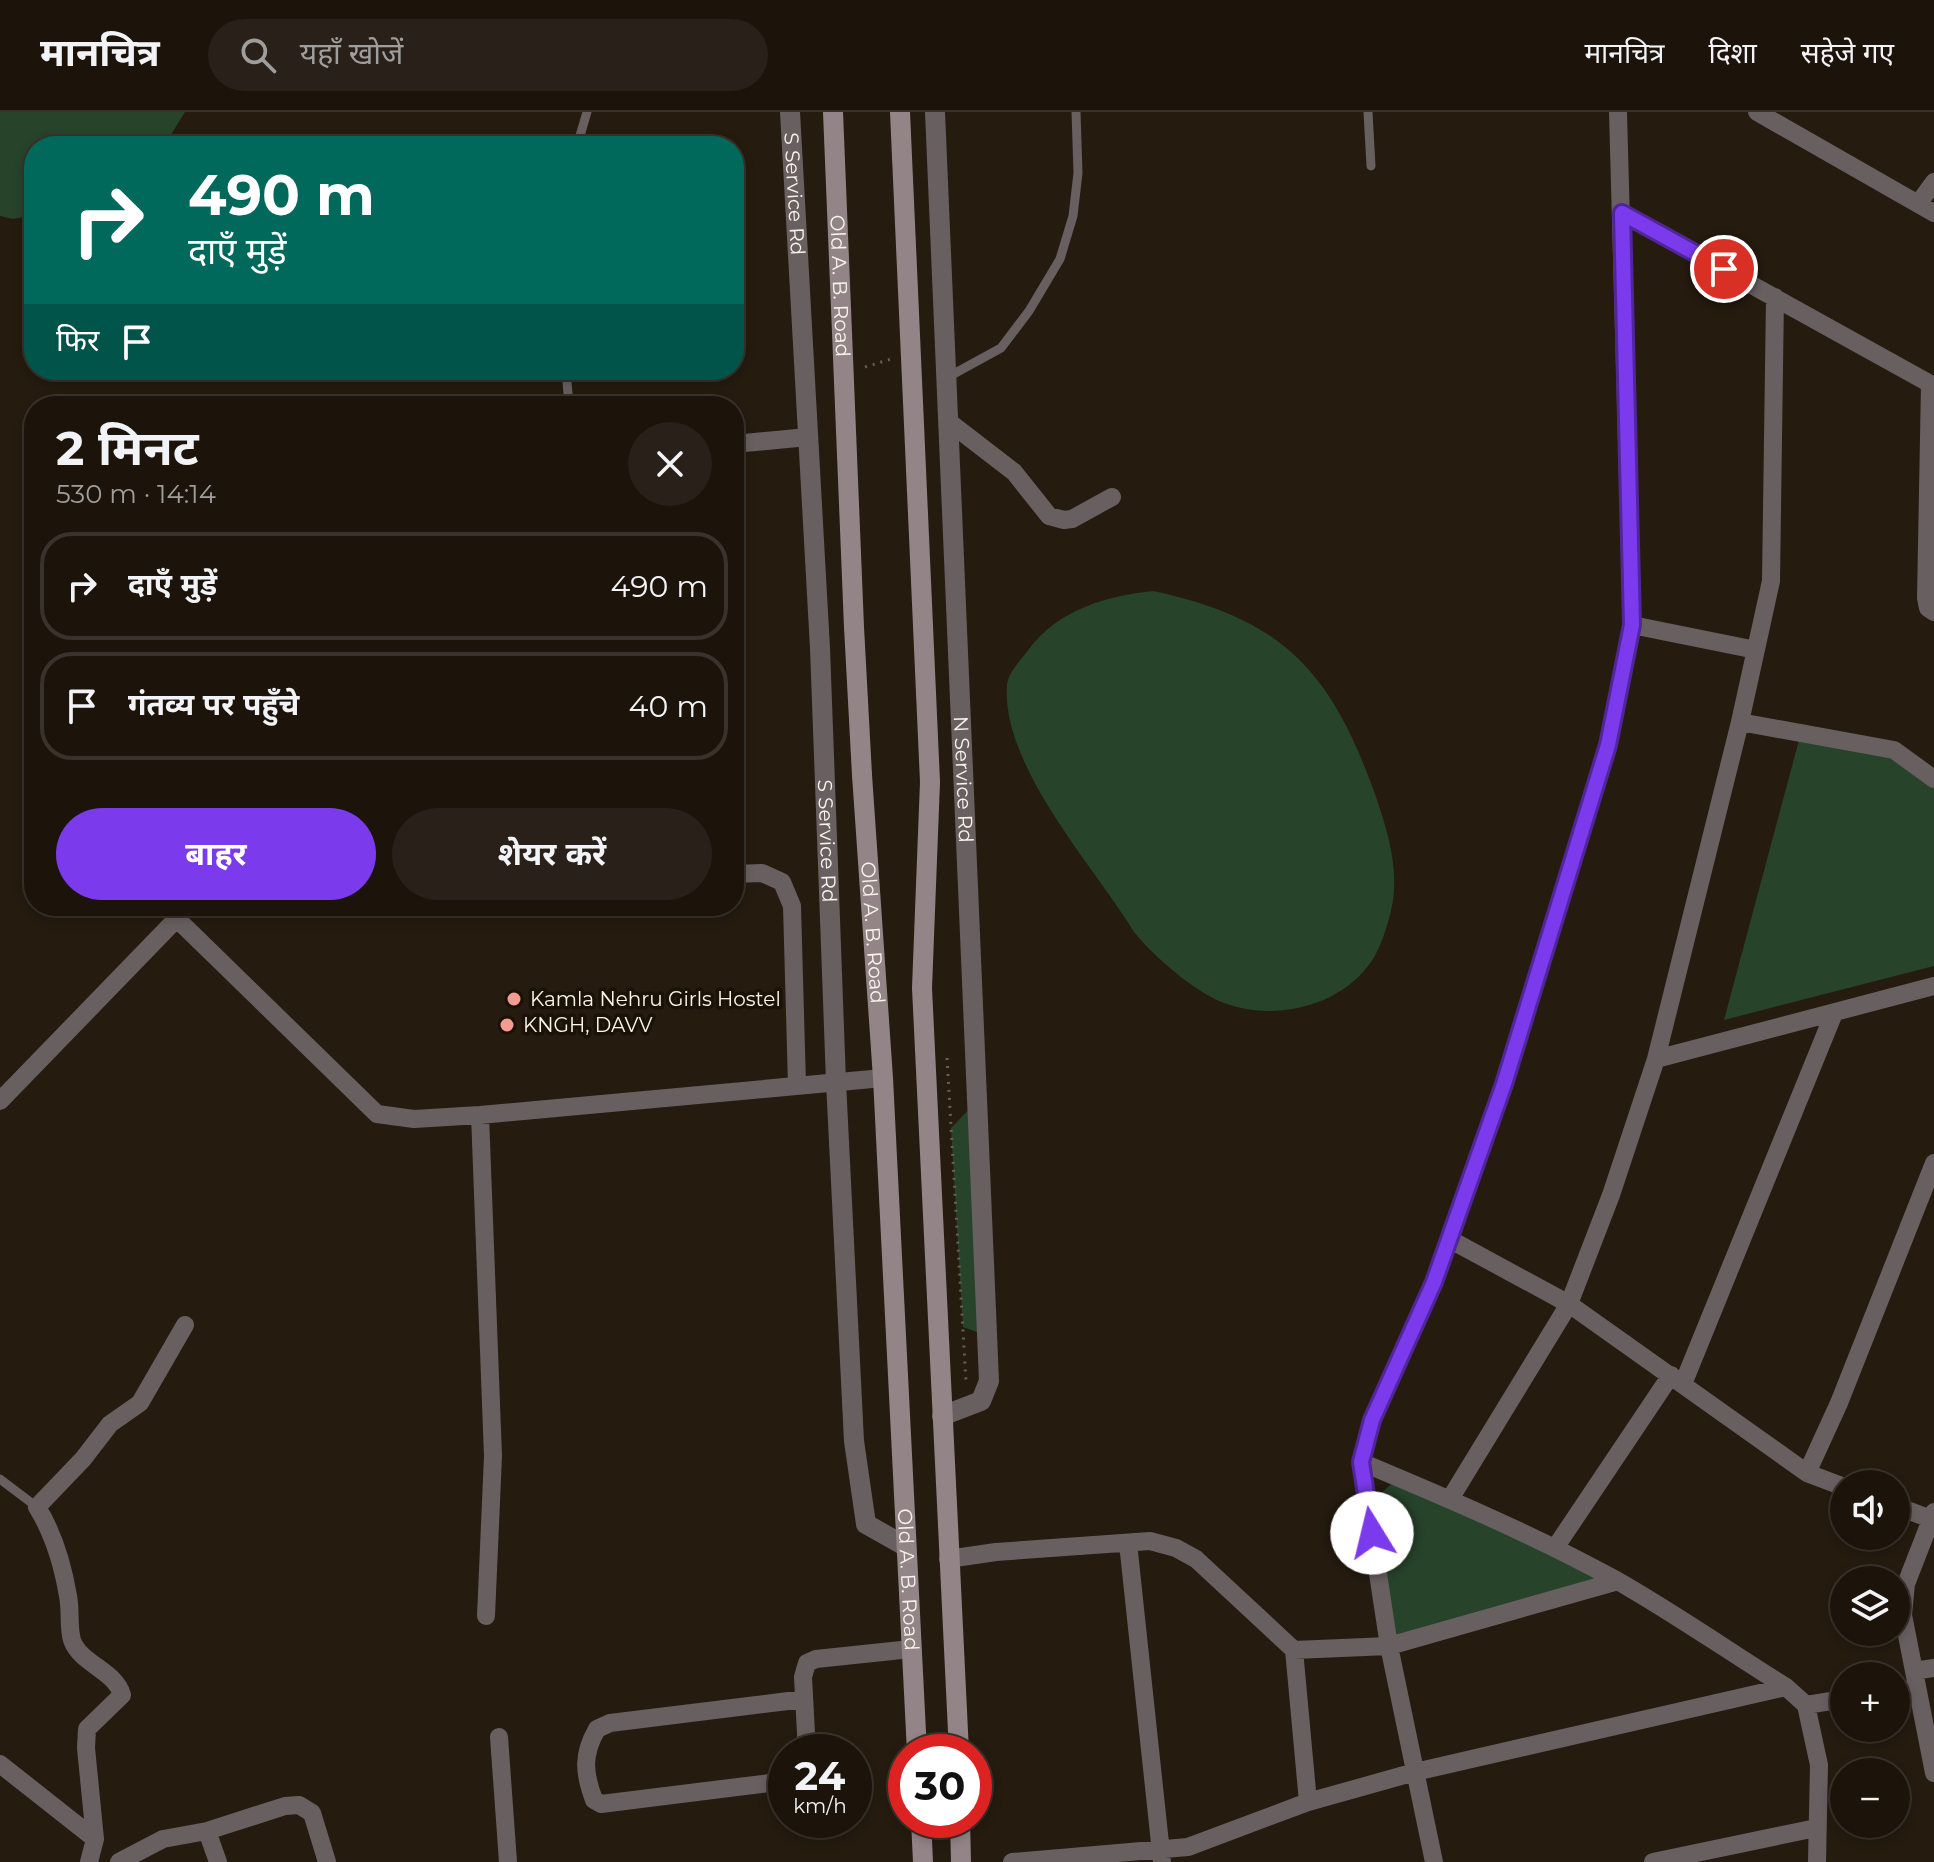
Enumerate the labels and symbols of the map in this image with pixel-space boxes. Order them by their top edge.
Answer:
street label: S Service Rd [779,132,810,256]
street label: Old A. B. Road [825,214,855,358]
pin [1690,235,1758,303]
street label: N Service Rd [949,715,978,843]
street label: S Service Rd [813,779,841,903]
street label: Old A. B. Road [856,861,890,1004]
place label: Kamla Nehru Girls Hostel [530,987,781,1011]
marker: Kamla Nehru Girls Hostel [505,990,523,1008]
place label: KNGH, DAVV [523,1013,653,1037]
marker: KNGH, DAVV [498,1016,516,1034]
position arrow [1330,1491,1414,1575]
street label: Old A. B. Road [893,1508,924,1651]
speed limit sign: 30 [888,1734,992,1838]

